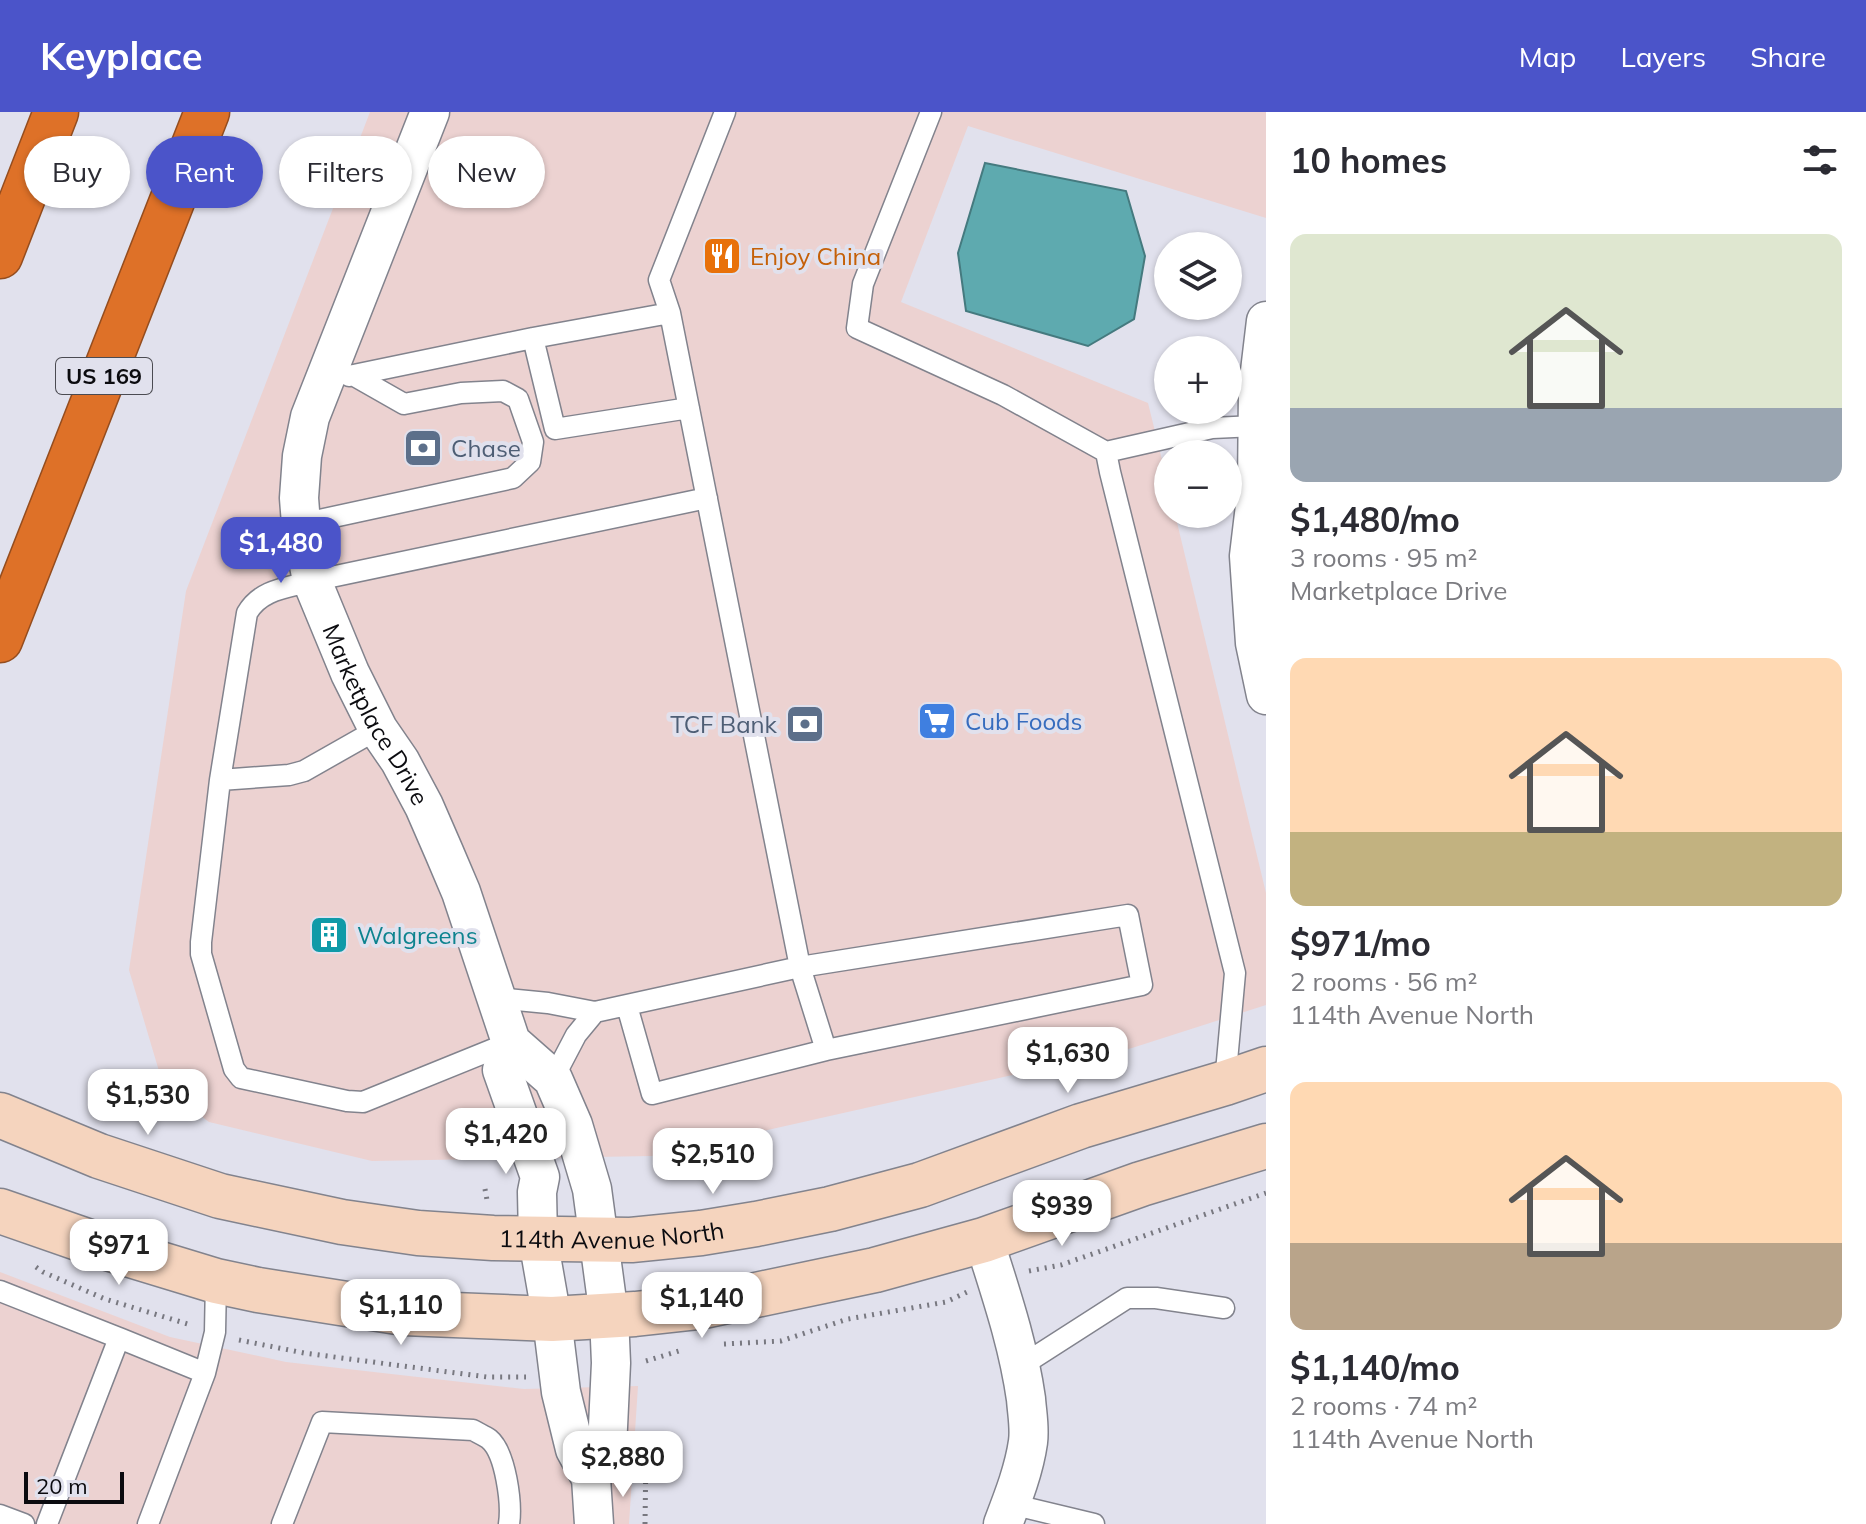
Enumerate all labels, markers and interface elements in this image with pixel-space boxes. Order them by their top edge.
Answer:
text: Keyplace [40,32,203,80]
text: Map [1519,39,1576,74]
text: Layers [1620,39,1706,74]
text: Share [1750,39,1826,74]
chip: Buy [24,136,130,208]
chip: Rent [146,136,263,208]
chip: Filters [279,136,412,208]
chip: New [428,136,545,208]
icon: filters [1798,138,1842,182]
text: 10 homes [1290,139,1447,182]
map controls [1154,232,1242,528]
button: layers [1154,232,1242,320]
restaurant icon: Enjoy China [701,235,743,277]
place label: Enjoy China [750,241,881,271]
icon: home [1494,286,1638,430]
button: + [1154,336,1242,424]
road number: US 169 [56,358,152,394]
bank icon: Chase [402,427,444,469]
place label: Chase [451,433,521,463]
button: − [1154,440,1242,528]
text: $1,480/mo [1290,498,1460,541]
pin: $1,480 [216,517,346,585]
text: $1,480 [239,526,323,559]
text: 3 rooms · 95 m² [1290,541,1477,574]
text: Marketplace Drive [1290,574,1507,607]
street label: Marketplace Drive [316,619,436,810]
supermarket icon: Cub Foods [916,700,958,742]
bank icon: TCF Bank [784,703,826,745]
place label: Cub Foods [965,706,1082,736]
place label: TCF Bank [670,709,778,739]
icon: home [1494,710,1638,854]
building icon: Walgreens [308,914,350,956]
place label: Walgreens [357,920,478,950]
text: $971/mo [1290,922,1431,965]
text: 2 rooms · 56 m² [1290,965,1477,998]
text: 114th Avenue North [1290,998,1534,1031]
pin: $1,630 [1003,1027,1133,1095]
text: $1,630 [1026,1036,1110,1069]
pin: $1,530 [83,1069,213,1137]
text: $1,530 [106,1078,190,1111]
pin: $1,420 [441,1108,571,1176]
text: $1,420 [464,1117,548,1150]
pin: $2,510 [648,1128,778,1196]
icon: home [1494,1134,1638,1278]
text: $2,510 [671,1137,755,1170]
pin: $939 [1015,1180,1109,1248]
text: $939 [1031,1189,1093,1222]
street label: 114th Avenue North [499,1214,726,1255]
pin: $971 [72,1219,166,1287]
text: $971 [88,1228,150,1261]
pin: $1,140 [637,1272,767,1340]
pin: $1,110 [336,1279,466,1347]
text: $1,140 [660,1281,744,1314]
text: $1,110 [359,1288,443,1321]
text: $1,140/mo [1290,1346,1460,1389]
text: 2 rooms · 74 m² [1290,1389,1477,1422]
text: 114th Avenue North [1290,1422,1534,1455]
pin: $2,880 [558,1431,688,1499]
text: $2,880 [581,1440,665,1473]
scale bar [24,1468,124,1504]
text: 20 m [36,1472,87,1500]

